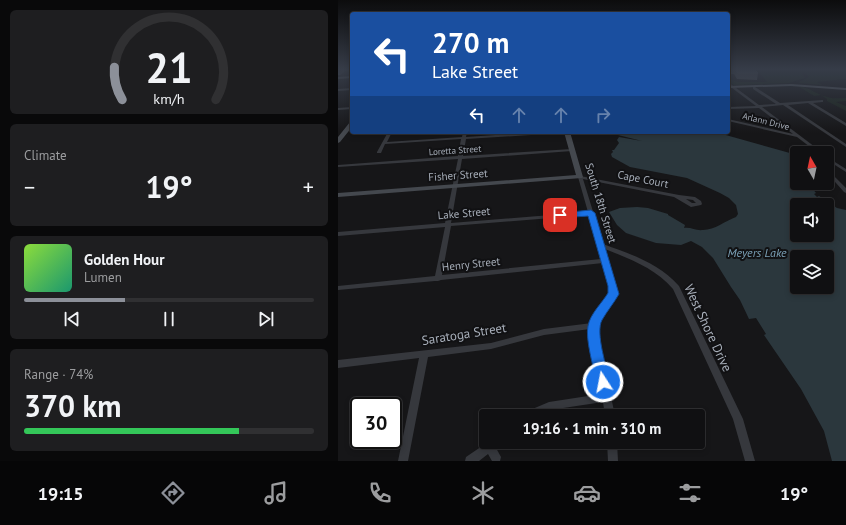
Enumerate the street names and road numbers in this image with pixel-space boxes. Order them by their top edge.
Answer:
street label: Arlann Drive [741,110,791,132]
street label: Loretta Street [428,143,482,157]
street label: South 18th Street [582,161,620,245]
street label: Fisher Street [428,166,488,184]
street label: Cape Court [616,167,670,191]
street label: Lake Street [437,204,491,222]
street label: Henry Street [441,254,501,274]
street label: West Shore Drive [680,281,736,375]
street label: Saratoga Street [420,319,508,349]

